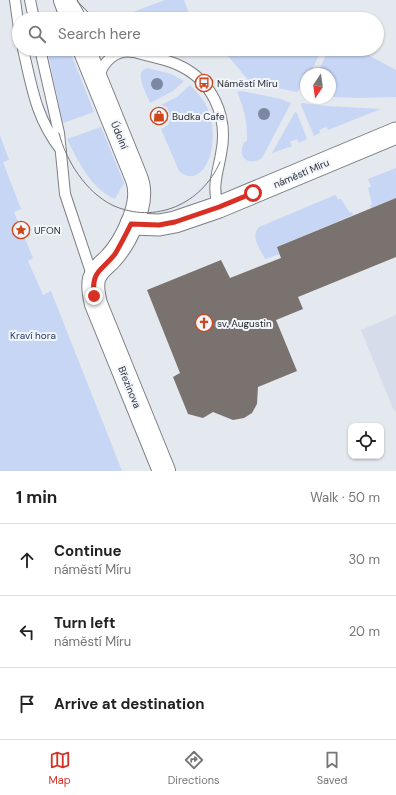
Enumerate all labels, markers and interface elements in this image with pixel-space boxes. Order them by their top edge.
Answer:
search box [12,12,384,56]
icon: search [26,23,48,45]
text: Search here [58,24,141,44]
north arrow [300,68,336,104]
bus stop icon: Náměstí Míru [194,73,214,93]
place label: Náměstí Míru [217,77,278,90]
shop icon: Budka Cafe [149,106,169,126]
place label: Budka Cafe [172,110,225,123]
street label: Údolní [108,119,131,152]
street label: náměstí Míru [271,156,331,191]
route start [244,184,262,202]
place icon: UFON [11,220,31,240]
place label: UFON [34,224,61,237]
route end [85,287,103,305]
church icon: sv. Augustin [194,313,214,333]
place label: sv. Augustin [217,317,272,330]
park label: Kraví hora [10,329,56,342]
street label: Březinova [115,364,144,410]
map controls [348,423,384,459]
button: locate [348,423,384,459]
text: 1 min [16,486,57,508]
text: Walk · 50 m [310,489,380,506]
text: Continue [54,541,122,561]
icon: ahead [16,549,38,571]
text: 30 m [348,551,380,568]
text: náměstí Míru [54,561,131,578]
text: Turn left [54,613,115,633]
icon: left [16,621,38,643]
text: 20 m [349,623,380,640]
text: náměstí Míru [54,633,131,650]
icon: arrive [16,693,38,715]
text: Arrive at destination [54,694,205,714]
tab: Map [49,749,71,787]
tab: Directions [168,749,220,787]
tab: Saved [317,749,347,787]

